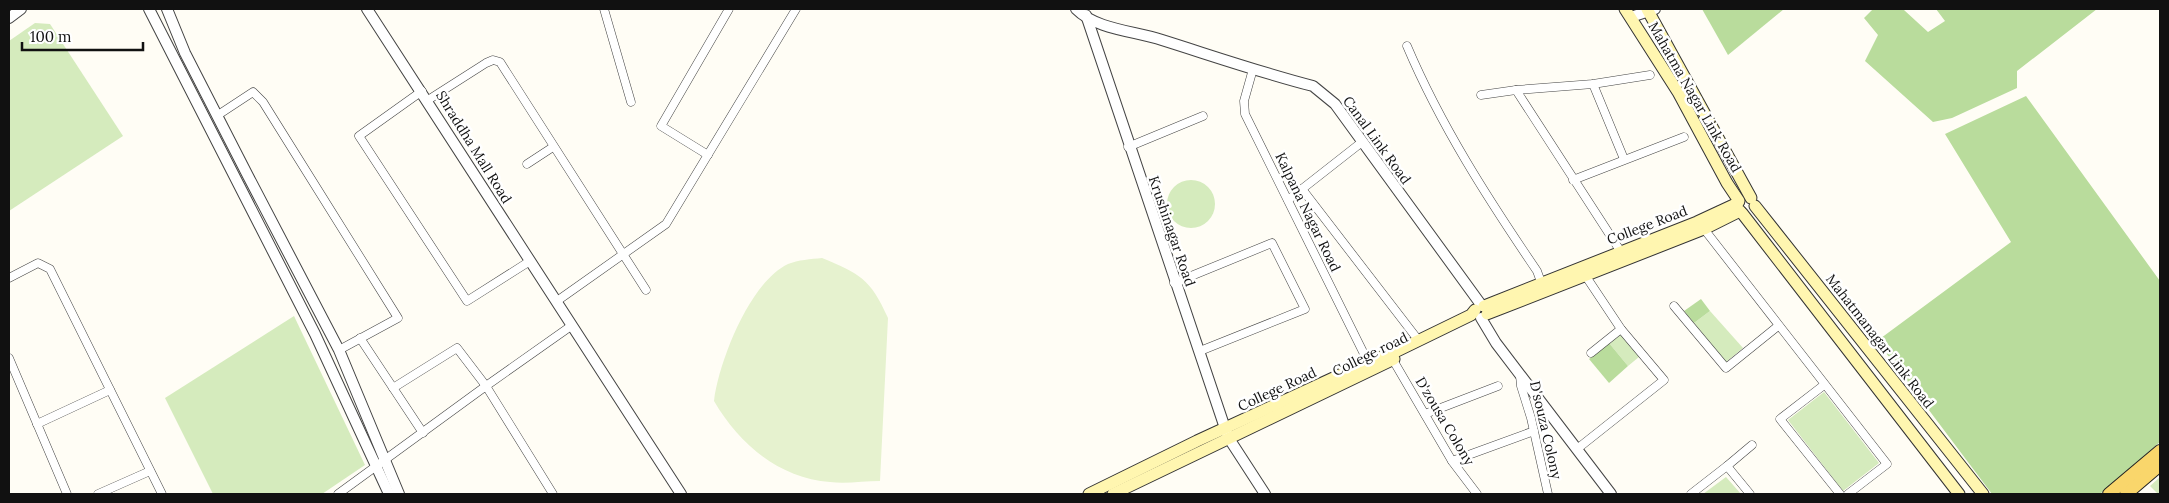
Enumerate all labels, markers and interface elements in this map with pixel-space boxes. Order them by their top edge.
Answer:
street label: Mahatma Nagar Link Road [1644,18,1746,176]
scale bar [22,20,144,52]
text: 100 m [30,27,71,46]
street label: Shraddha Mall Road [432,87,516,207]
street label: Canal Link Road [1339,92,1415,188]
street label: Kalpana Nagar Road [1271,149,1345,275]
street label: Krushinagar Road [1145,173,1199,289]
street label: College Road [1604,201,1690,249]
street label: Mahatmanagar Link Road [1822,270,1938,412]
street label: College road [1329,328,1411,380]
street label: College Road [1235,363,1319,415]
street label: D'zousa Colony [1412,373,1479,469]
street label: D'souza Colony [1526,379,1566,481]

